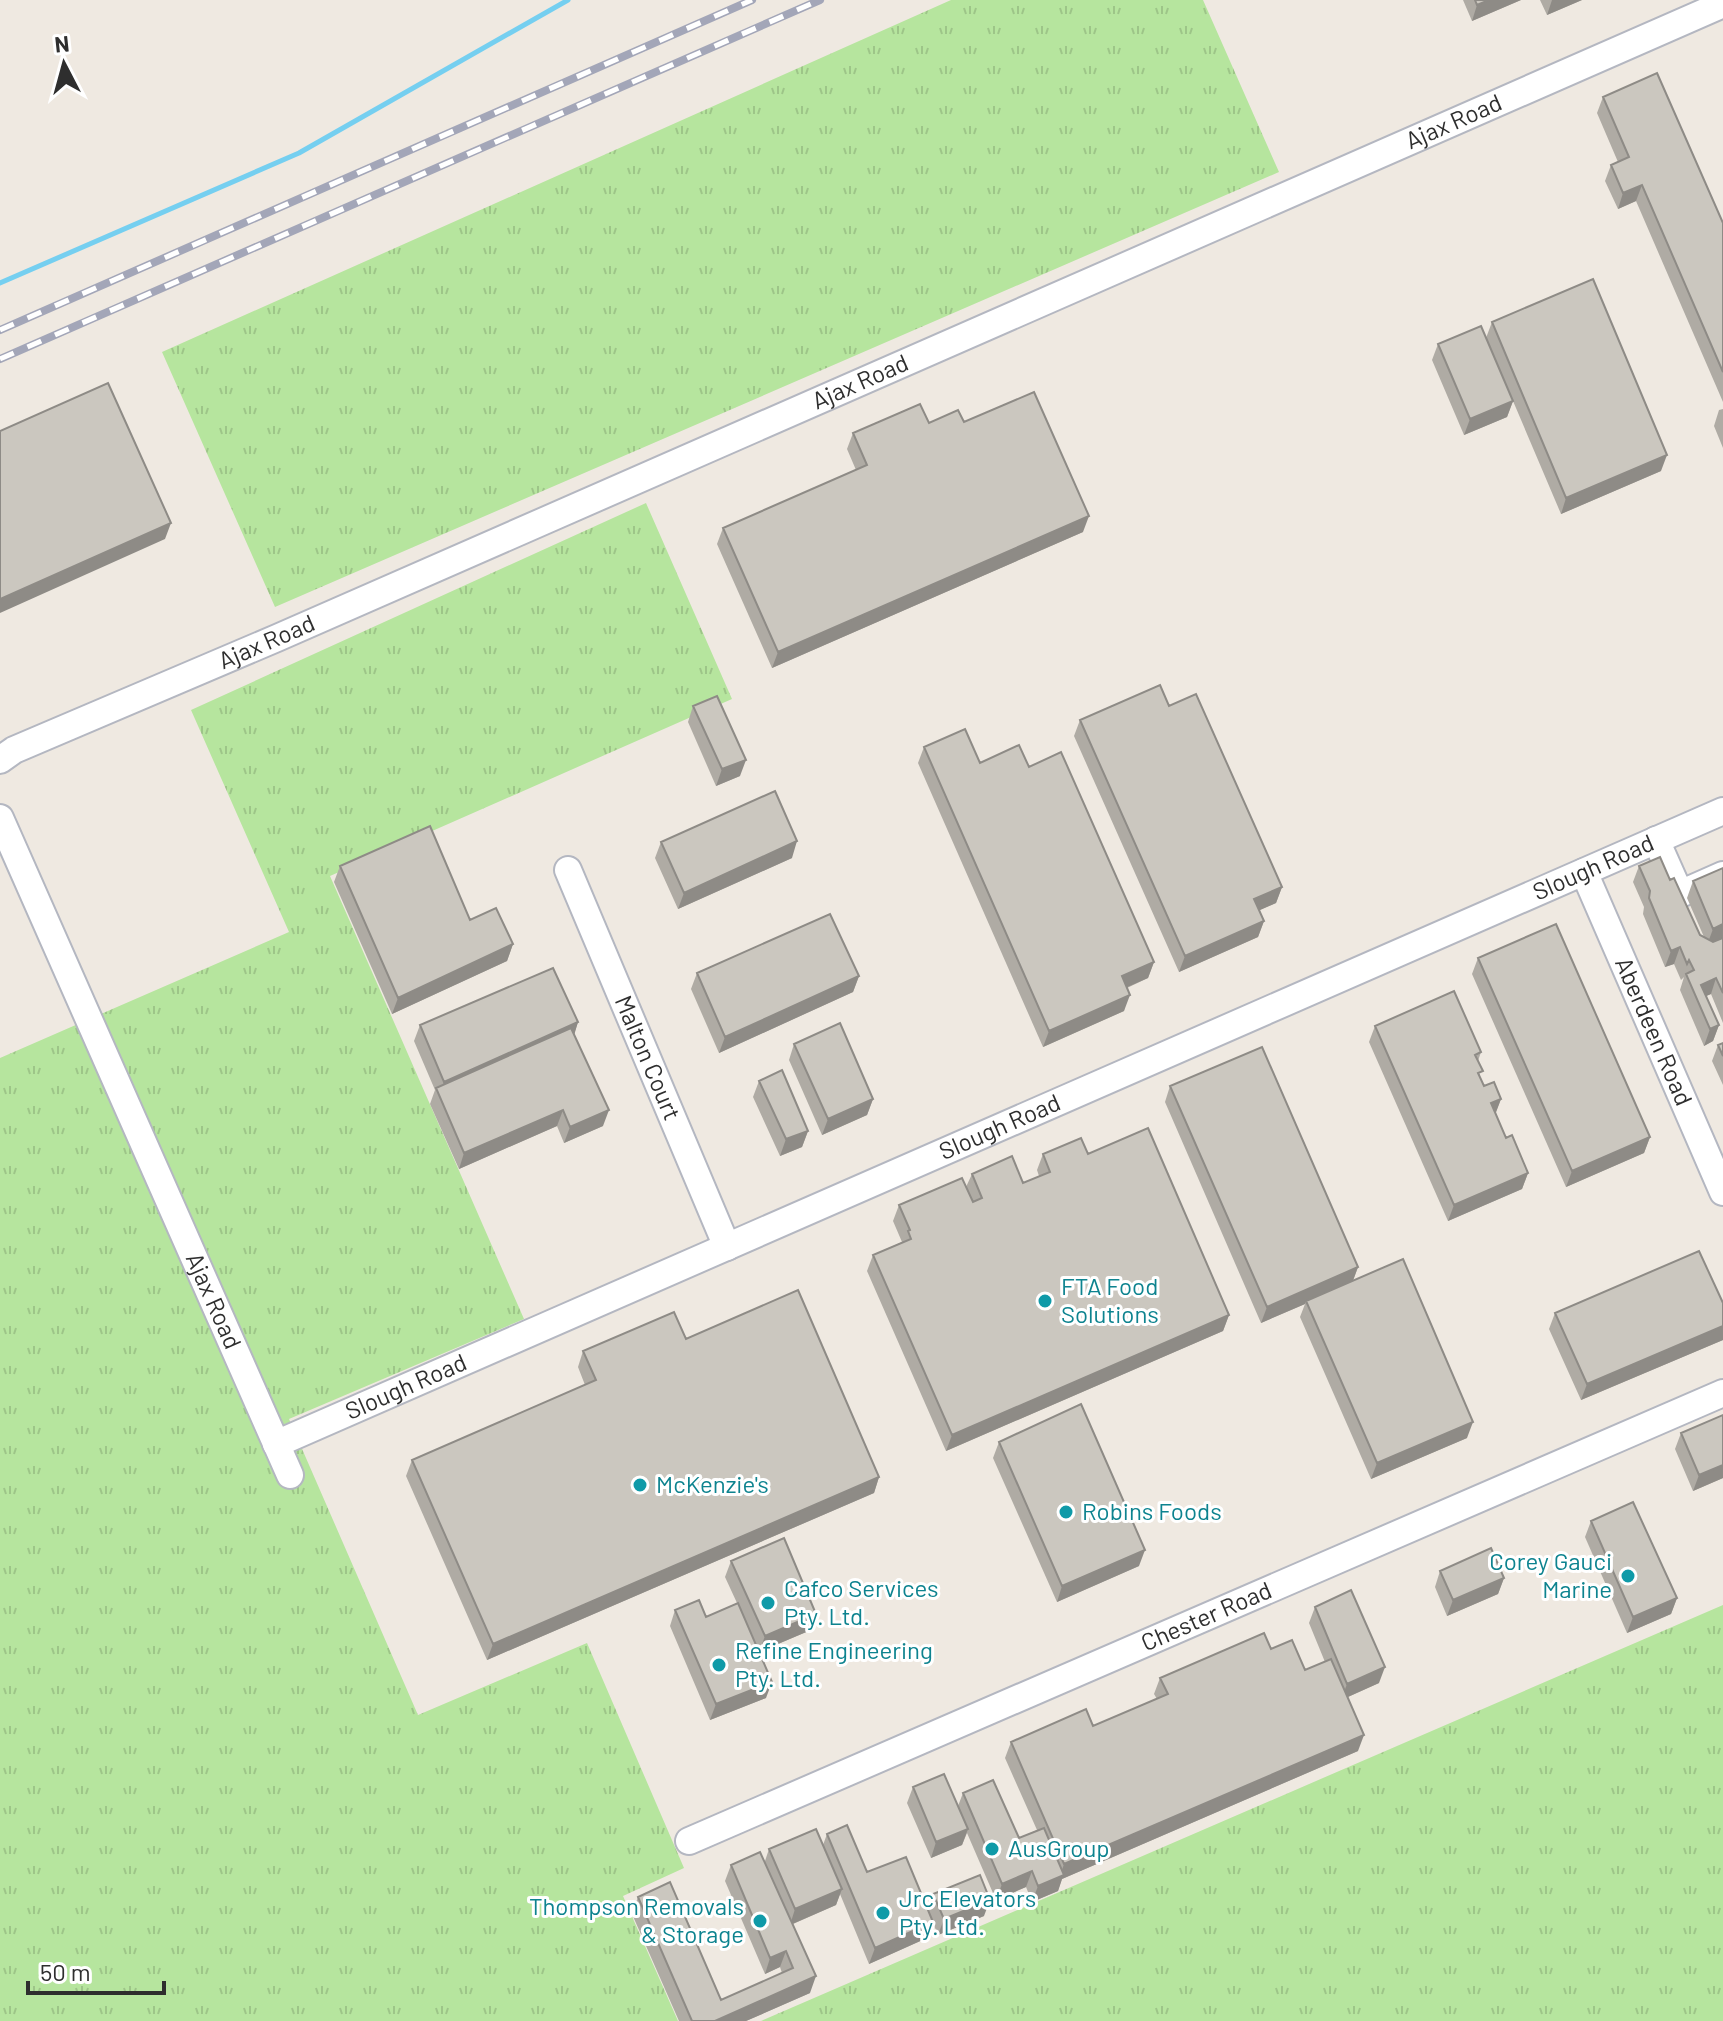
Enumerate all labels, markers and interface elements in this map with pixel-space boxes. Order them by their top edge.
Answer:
north arrow [24,24,104,104]
text: N [53,29,70,57]
street label: Ajax Road [1401,87,1506,154]
street label: Ajax Road [807,347,912,415]
street label: Ajax Road [214,607,319,674]
street label: Slough Road [1528,827,1658,905]
street label: Aberdeen Road [1610,953,1700,1109]
street label: Malton Court [610,991,688,1124]
street label: Slough Road [934,1087,1064,1165]
street label: Ajax Road [181,1248,248,1353]
place label: FTA Food Solutions [1061,1271,1159,1328]
marker: FTA Food Solutions [1036,1292,1054,1310]
street label: Slough Road [340,1347,470,1425]
place label: McKenzie's [656,1469,769,1498]
marker: McKenzie's [631,1476,649,1494]
place label: Robins Foods [1082,1496,1222,1525]
marker: Robins Foods [1057,1503,1075,1521]
place label: Corey Gauci Marine [1489,1546,1612,1603]
marker: Corey Gauci Marine [1619,1567,1637,1585]
place label: Cafco Services Pty. Ltd. [784,1573,939,1630]
street label: Chester Road [1136,1574,1276,1656]
marker: Cafco Services Pty. Ltd. [759,1594,777,1612]
place label: Refine Engineering Pty. Ltd. [735,1635,933,1692]
marker: Refine Engineering Pty. Ltd. [710,1656,728,1674]
place label: AusGroup [1008,1833,1110,1862]
marker: AusGroup [983,1840,1001,1858]
place label: Jrc Elevators Pty. Ltd. [899,1883,1036,1940]
place label: Thompson Removals & Storage [529,1891,744,1948]
marker: Jrc Elevators Pty. Ltd. [874,1904,892,1922]
marker: Thompson Removals & Storage [751,1912,769,1930]
scale bar [28,1945,164,1995]
text: 50 m [40,1957,91,1986]

